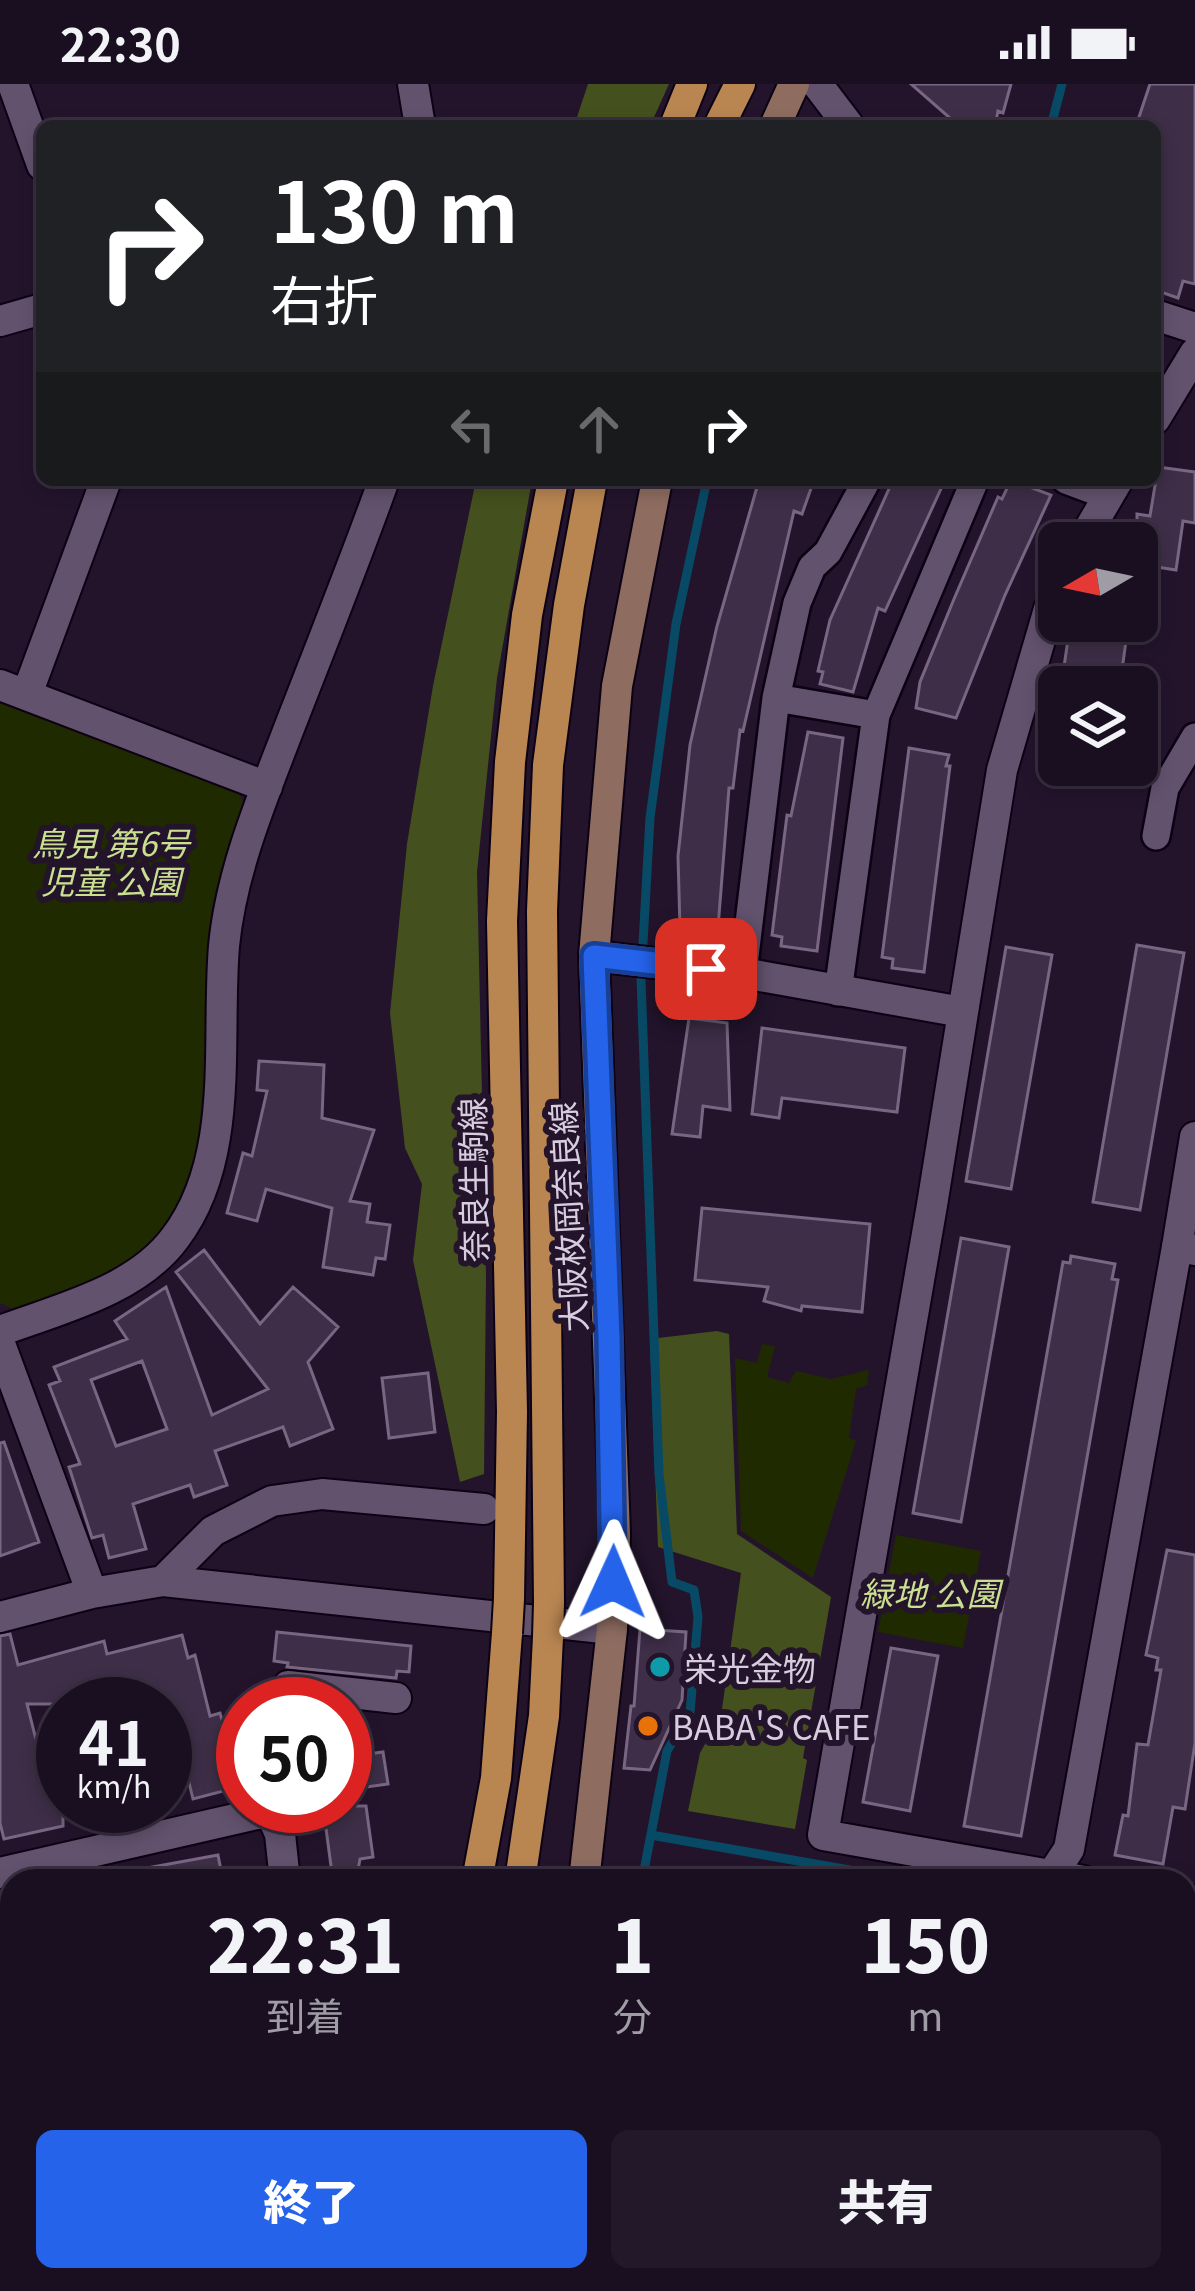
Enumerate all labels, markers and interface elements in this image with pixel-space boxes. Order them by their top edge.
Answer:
text: 22:30 [60,10,181,75]
text: 130 m [270,146,519,267]
icon: right [72,168,228,324]
text: 右折 [270,258,378,337]
icon: left [440,396,506,462]
icon: ahead [566,396,632,462]
icon: right [692,396,758,462]
north arrow [1038,522,1158,642]
map controls [1038,522,1158,786]
button: layers [1038,666,1158,786]
park label: 鳥見 第6号 児童 公園 [32,818,192,904]
pin [655,918,757,1020]
icon: arrive [673,936,739,1002]
street label: 奈良生駒線 [447,1097,497,1263]
street label: 大阪枚岡奈良線 [537,1100,597,1334]
position arrow [550,1519,676,1645]
park label: 緑地 公園 [860,1568,1004,1616]
place label: 栄光金物 [684,1643,816,1691]
marker: 栄光金物 [647,1654,673,1680]
speed limit sign: 50 [216,1677,372,1833]
text: 41 [79,1696,149,1783]
place label: BABA'S CAFE [672,1702,871,1750]
marker: BABA'S CAFE [635,1713,661,1739]
text: km/h [77,1763,151,1807]
text: 22:31 [207,1889,404,1994]
text: 1 [611,1889,654,1994]
text: 150 [861,1889,990,1994]
text: 到着 [266,1986,344,2042]
text: 分 [613,1986,652,2042]
text: m [907,1986,943,2042]
button: 終了 [36,2130,587,2268]
button: 共有 [611,2130,1161,2268]

